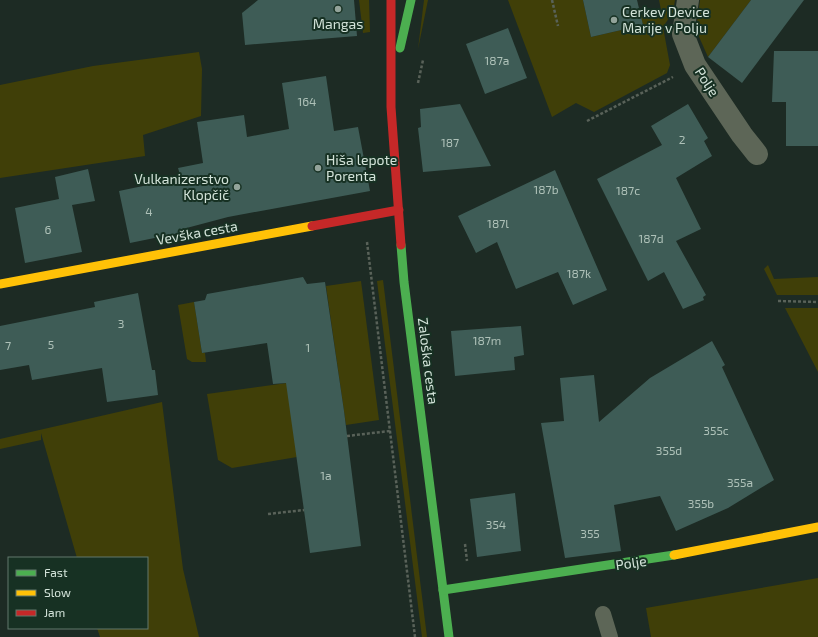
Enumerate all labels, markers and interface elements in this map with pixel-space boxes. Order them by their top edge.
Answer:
place label: Cerkev Device Marije v Polju [622,3,710,36]
marker: Mangas [333,4,343,14]
place label: Mangas [313,15,363,32]
marker: Cerkev Device Marije v Polju [609,15,619,25]
house number: 187a [485,53,509,67]
street label: Polje [692,64,723,99]
house number: 164 [297,94,317,108]
house number: 2 [679,132,686,146]
house number: 187 [441,135,459,149]
place label: Hiša lepote Porenta [326,151,397,184]
marker: Hiša lepote Porenta [313,163,323,173]
place label: Vulkanizerstvo Klopčič [134,170,229,203]
marker: Vulkanizerstvo Klopčič [232,182,242,192]
house number: 187b [533,182,559,196]
house number: 187c [616,183,640,197]
house number: 4 [145,204,153,218]
house number: 187l [487,216,509,230]
street label: Vevška cesta [155,217,239,248]
house number: 6 [45,222,52,236]
house number: 187d [638,231,664,245]
house number: 187k [567,266,591,280]
house number: 3 [118,316,124,330]
street label: Zaloška cesta [415,317,442,405]
house number: 187m [473,333,501,347]
house number: 5 [48,337,54,351]
house number: 7 [5,338,11,352]
house number: 1 [306,340,310,354]
house number: 355c [703,423,729,437]
house number: 355d [656,443,682,457]
house number: 1a [320,468,332,482]
house number: 355a [727,475,753,489]
house number: 355b [688,496,714,510]
house number: 354 [486,517,506,531]
house number: 355 [580,526,600,540]
street label: Polje [614,552,648,573]
legend [8,557,148,629]
text: Fast [44,565,68,579]
text: Slow [44,585,71,599]
text: Jam [44,605,65,619]

